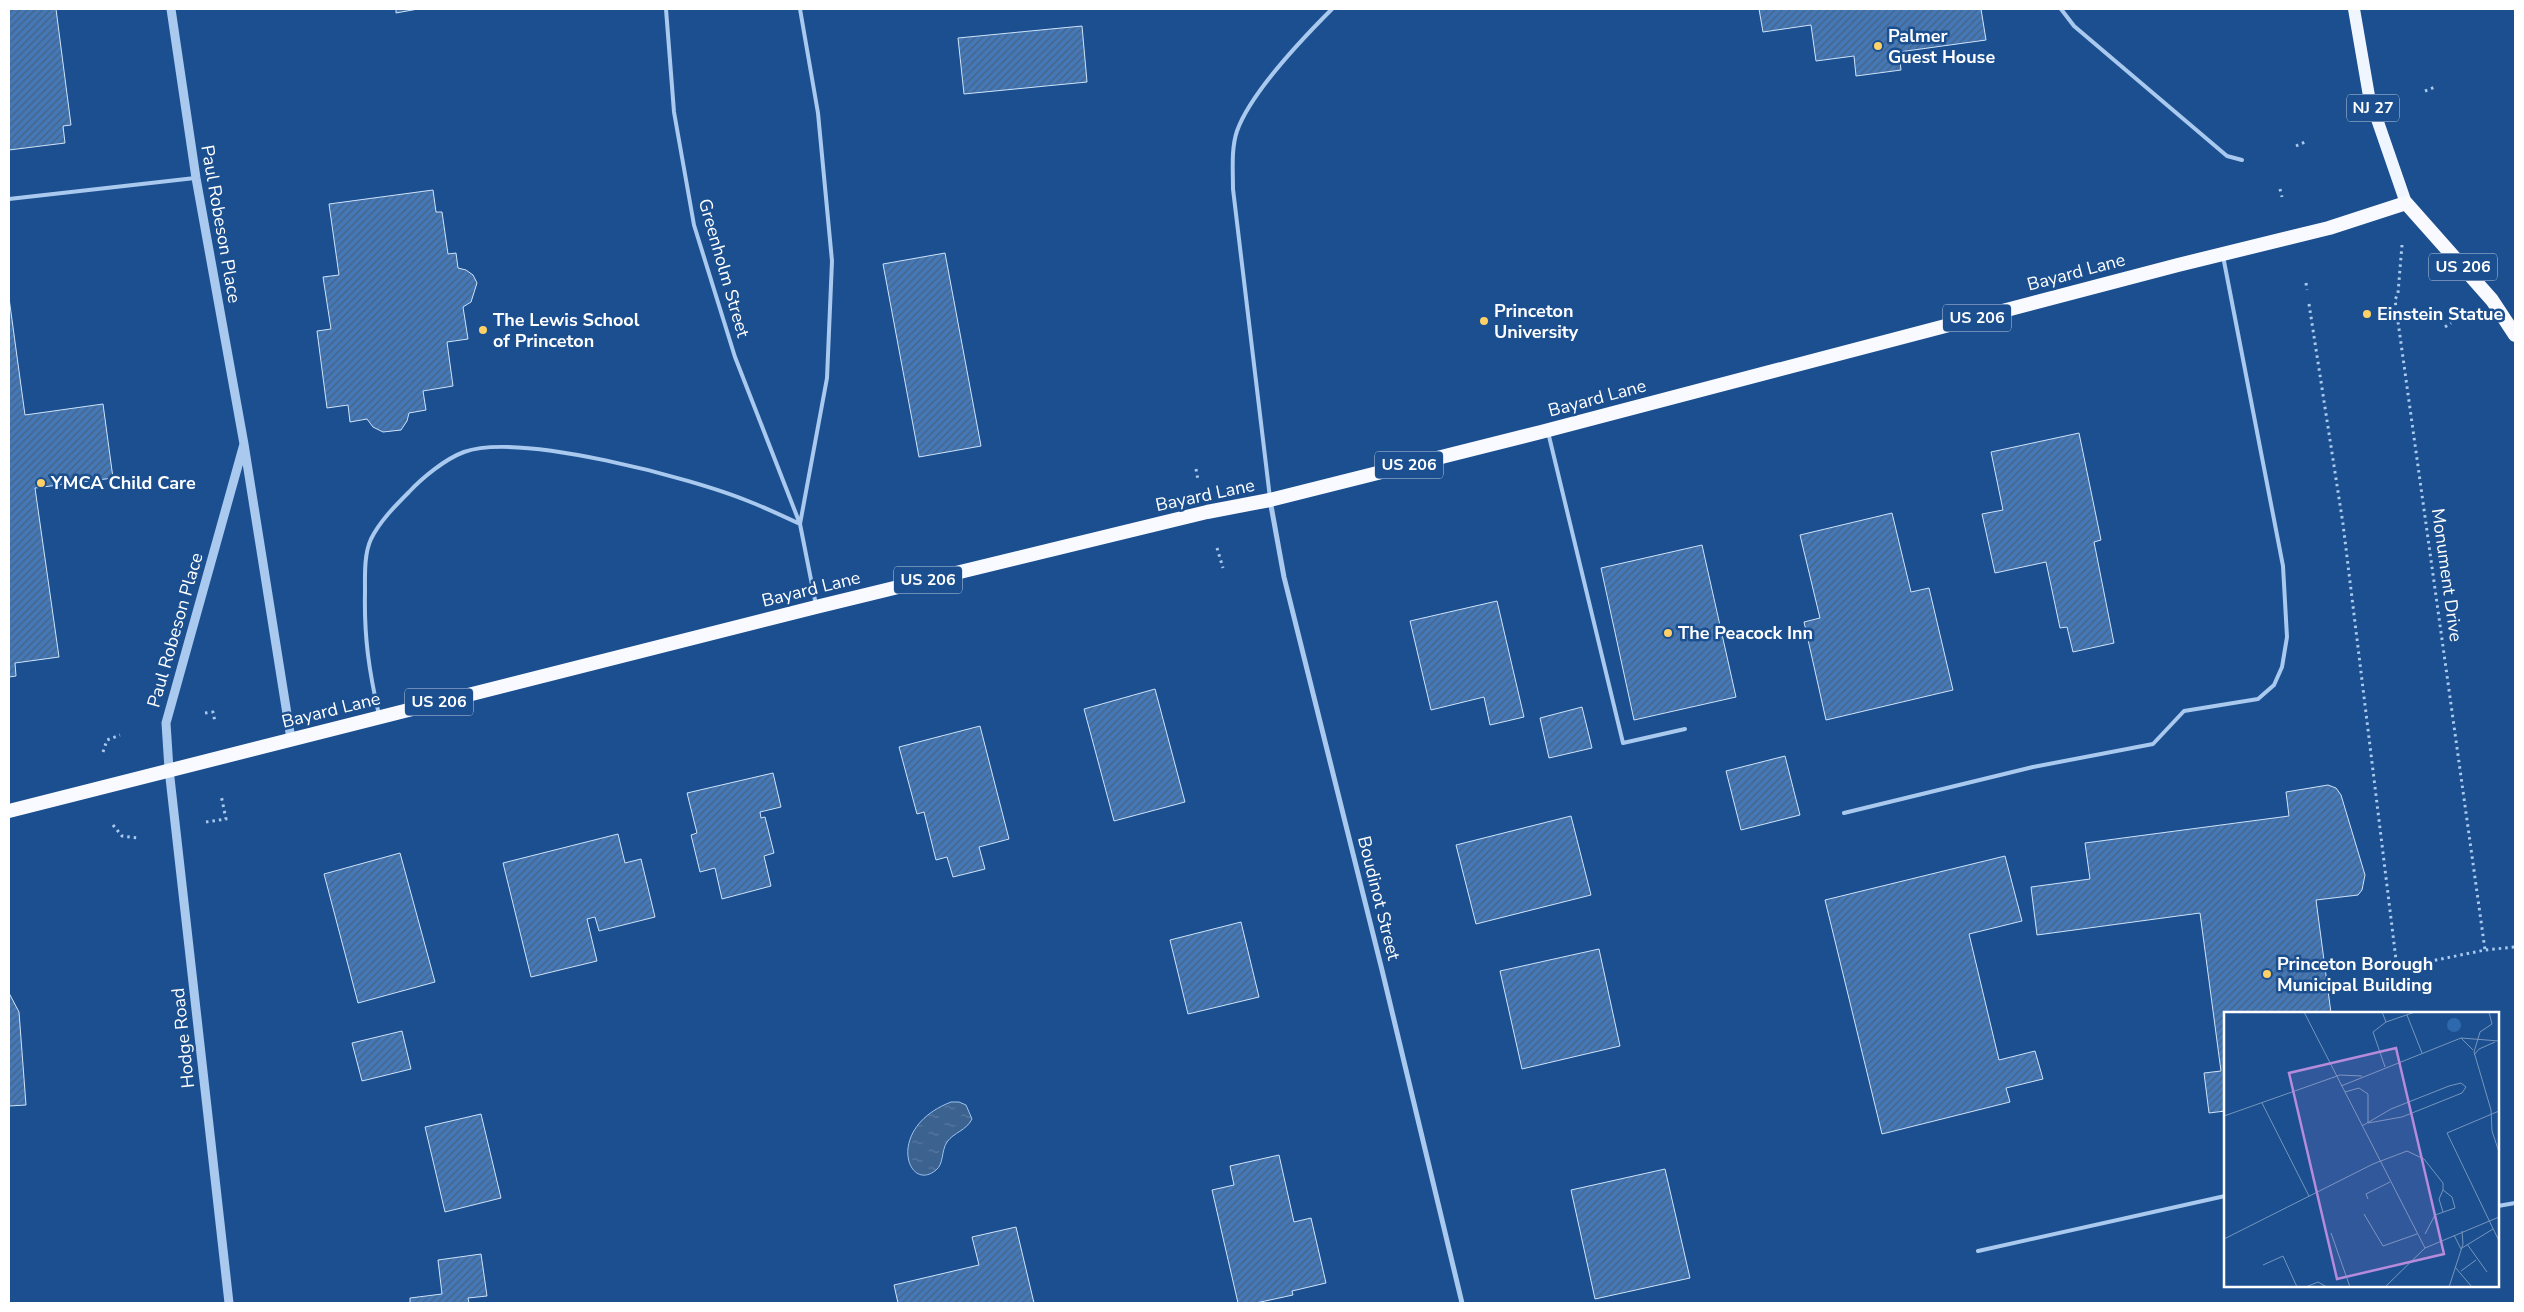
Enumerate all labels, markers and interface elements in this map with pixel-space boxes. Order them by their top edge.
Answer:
place label: Palmer Guest House [1888,24,1995,69]
marker: Palmer Guest House [1872,40,1884,52]
road number: NJ 27 [2347,95,2399,122]
street label: Paul Robeson Place [195,143,247,305]
street label: Greenholm Street [693,196,756,341]
street label: Bayard Lane [2024,247,2128,297]
road number: US 206 [2429,253,2497,280]
place label: Princeton University [1494,299,1579,344]
place label: Einstein Statue [2377,302,2503,326]
road number: US 206 [1943,304,2011,332]
place label: The Lewis School of Princeton [493,308,640,353]
marker: Einstein Statue [2361,308,2373,320]
marker: Princeton University [1478,315,1490,327]
marker: The Lewis School of Princeton [477,324,489,336]
street label: Bayard Lane [1545,373,1649,423]
road number: US 206 [1375,452,1443,478]
place label: YMCA Child Care [50,471,196,495]
street label: Bayard Lane [1153,473,1257,517]
marker: YMCA Child Care [35,477,47,489]
street label: Monument Drive [2426,507,2468,643]
street label: Paul Robeson Place [141,550,209,710]
street label: Bayard Lane [759,565,863,613]
road number: US 206 [894,566,962,594]
place label: The Peacock Inn [1678,621,1813,645]
marker: The Peacock Inn [1662,627,1674,639]
street label: Bayard Lane [279,686,383,734]
road number: US 206 [405,689,473,716]
street label: Boudinot Street [1352,833,1406,963]
place label: Princeton Borough Municipal Building [2277,952,2433,997]
marker: Princeton Borough Municipal Building [2261,968,2273,980]
street label: Hodge Road [166,987,200,1089]
inset map [2224,1012,2499,1287]

